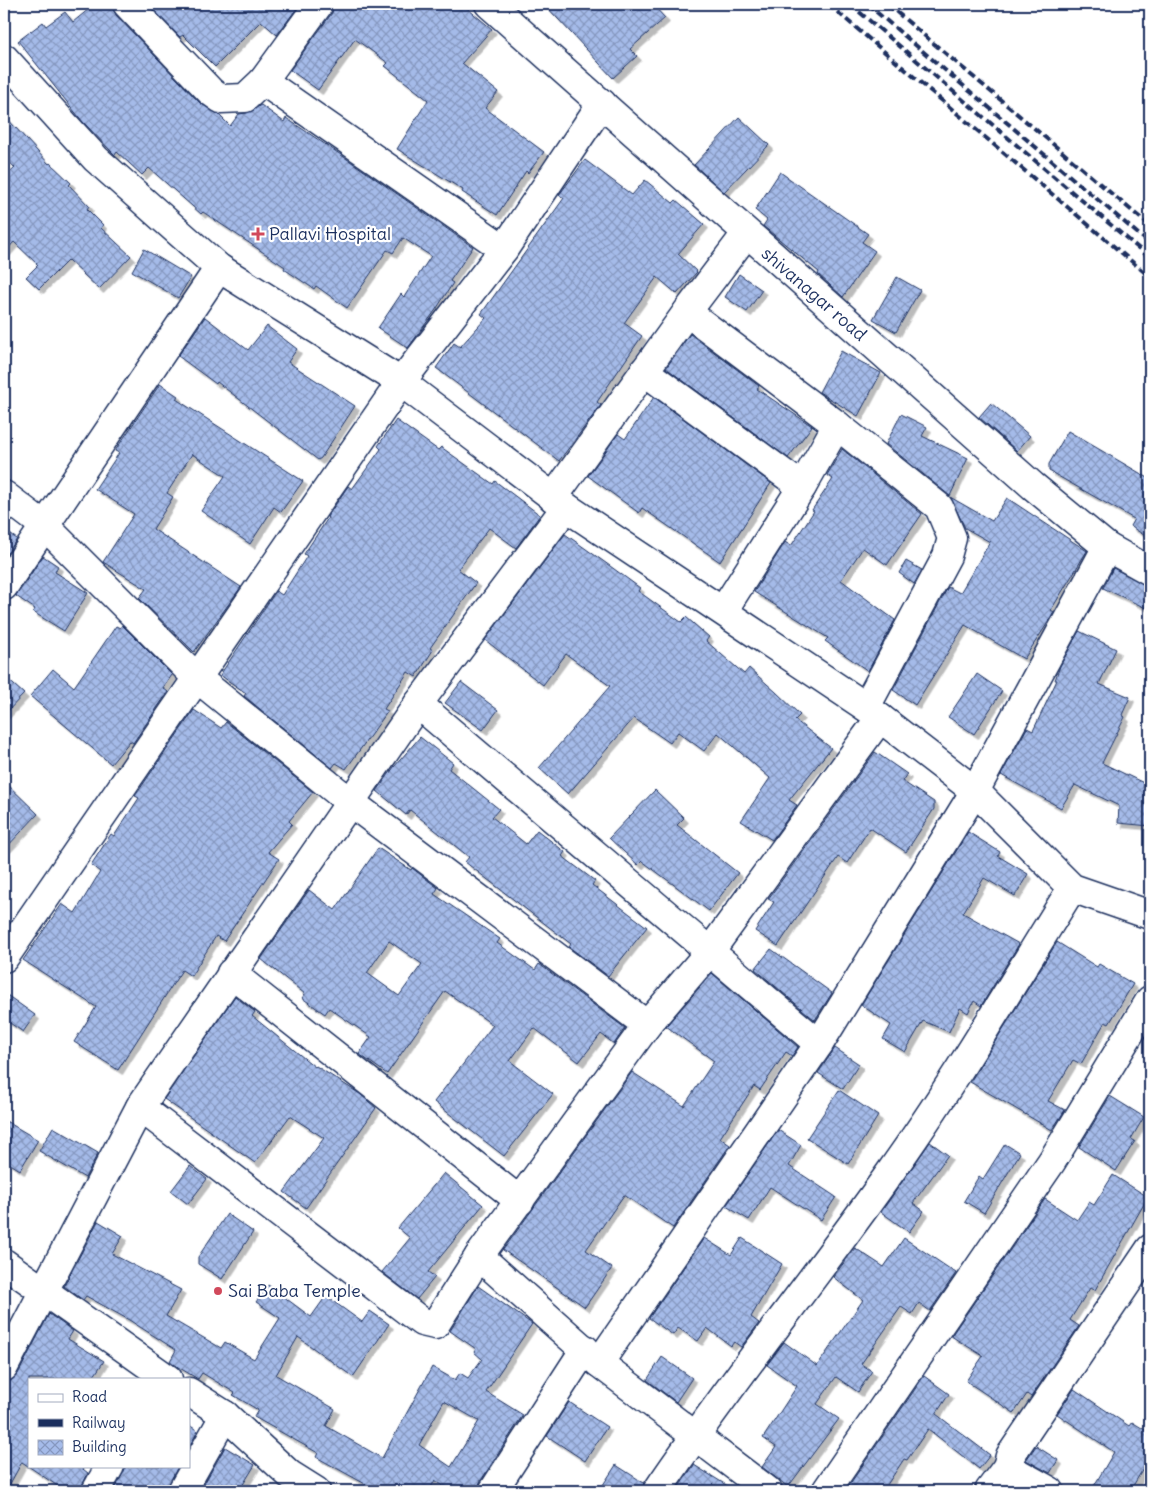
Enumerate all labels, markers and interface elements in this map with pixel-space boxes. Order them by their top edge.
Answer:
place label: Pallavi Hospital [269,222,391,245]
marker: Pallavi Hospital [251,227,265,241]
street label: shivanagar road [757,242,872,346]
place label: Sai Baba Temple [228,1279,361,1302]
marker: Sai Baba Temple [212,1285,224,1297]
legend [28,1378,190,1468]
text: Road [72,1387,107,1406]
text: Railway [72,1413,126,1432]
text: Building [72,1437,127,1456]

